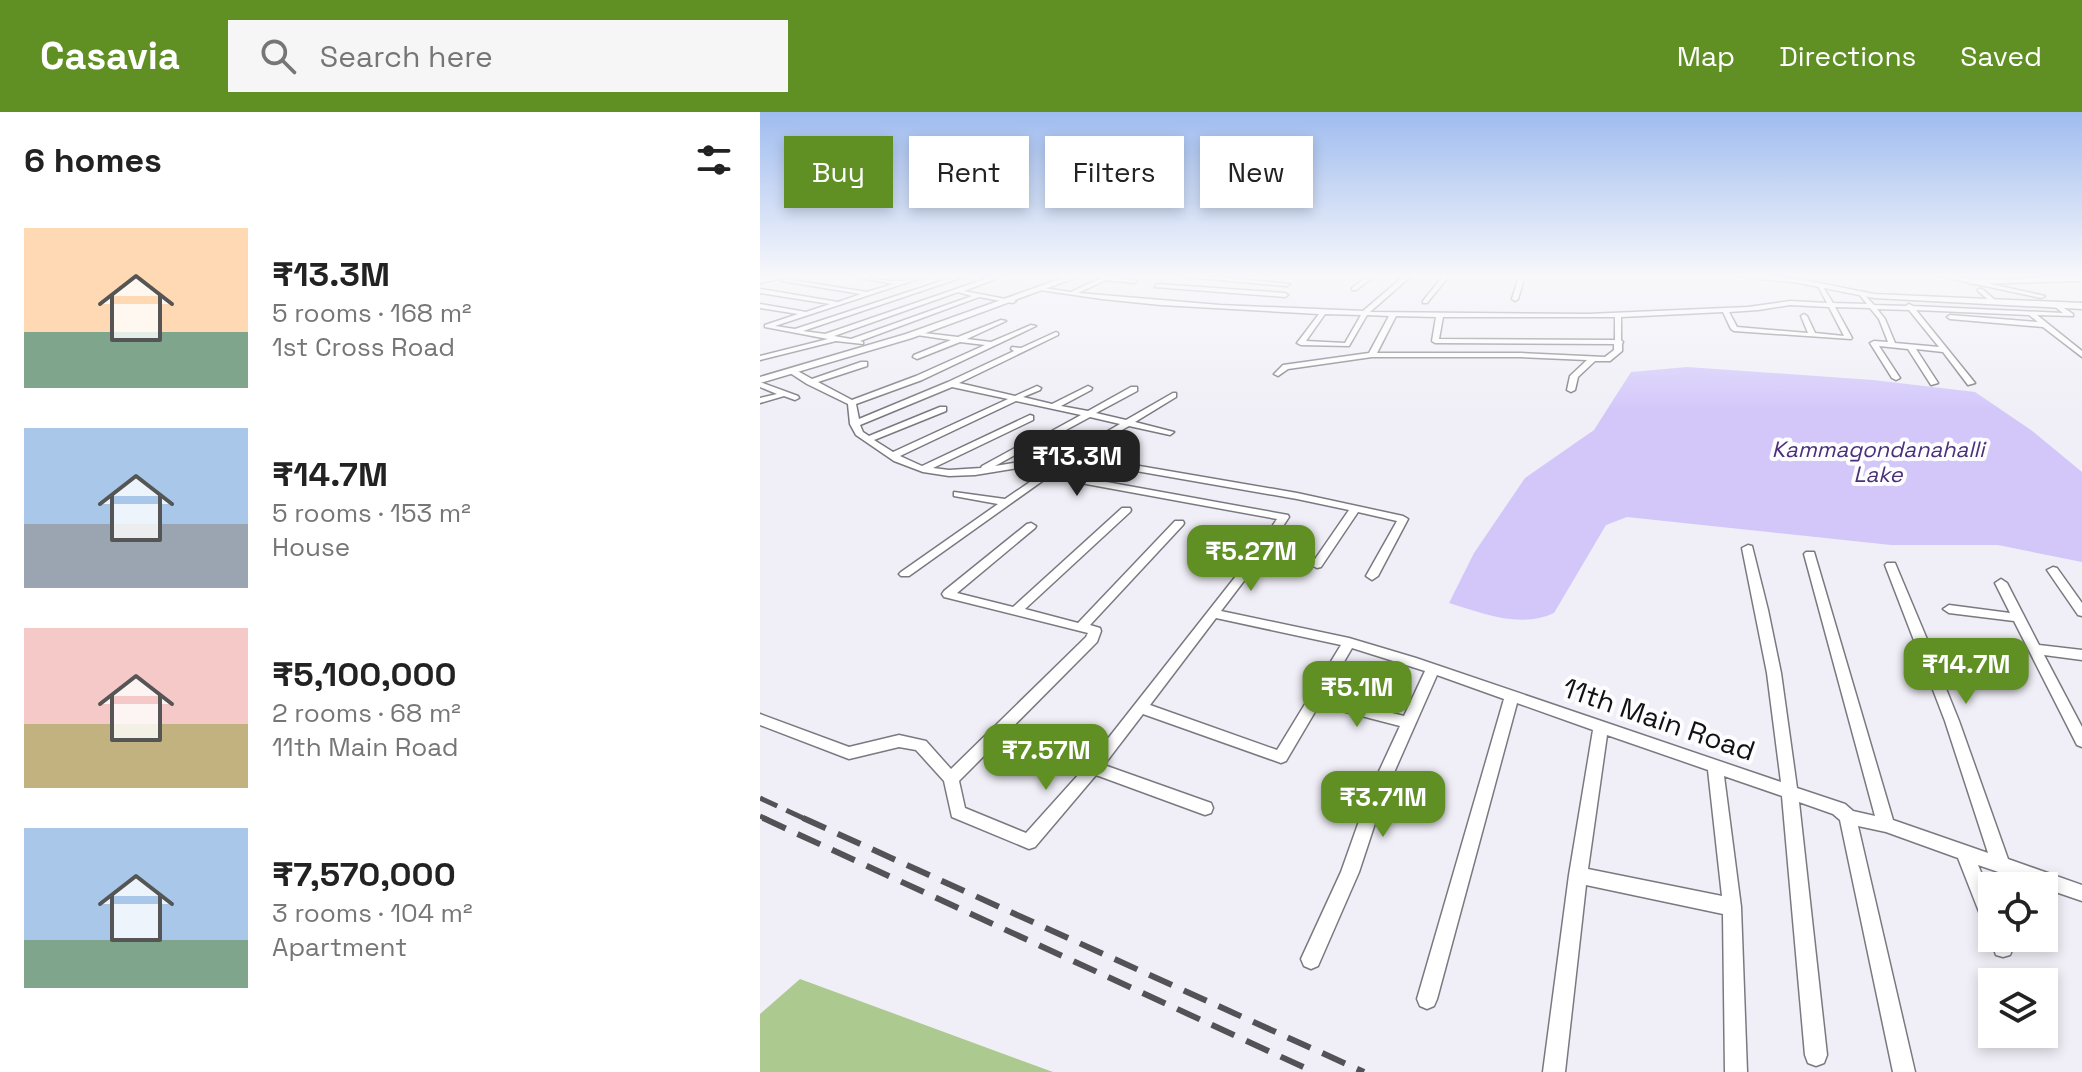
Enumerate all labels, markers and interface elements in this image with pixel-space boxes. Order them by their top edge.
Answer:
search box [228,20,788,92]
text: Casavia [40,32,180,80]
icon: search [256,34,300,78]
text: Search here [320,37,493,76]
text: Map [1677,38,1735,74]
text: Directions [1779,38,1916,74]
text: Saved [1960,38,2042,74]
chip: Buy [784,136,893,208]
chip: Rent [909,136,1029,208]
chip: Filters [1045,136,1184,208]
chip: New [1200,136,1313,208]
icon: filters [692,138,736,182]
text: 6 homes [24,139,162,182]
text: ₹13.3M [272,253,390,296]
icon: home [88,260,184,356]
text: 5 rooms · 168 m² [272,296,472,330]
text: 1st Cross Road [272,330,455,364]
pin: ₹13.3M [1012,430,1142,498]
water label: Kammagondanahalli Lake [1772,435,1987,488]
text: ₹13.3M [1032,439,1122,473]
text: ₹14.7M [272,453,388,496]
icon: home [88,460,184,556]
text: 5 rooms · 153 m² [272,496,471,530]
pin: ₹5.27M [1186,525,1316,593]
text: House [272,530,350,564]
text: ₹5.27M [1205,534,1297,568]
pin: ₹14.7M [1901,638,2031,706]
text: ₹14.7M [1922,647,2010,681]
text: ₹5,100,000 [272,653,456,696]
icon: home [88,660,184,756]
pin: ₹5.1M [1301,661,1413,729]
street label: 11th Main Road [1558,669,1760,769]
text: ₹5.1M [1321,670,1393,704]
text: 2 rooms · 68 m² [272,696,461,730]
pin: ₹7.57M [981,724,1111,792]
text: 11th Main Road [272,730,459,764]
text: ₹7.57M [1001,733,1091,767]
pin: ₹3.71M [1318,771,1448,839]
text: ₹3.71M [1339,780,1427,814]
text: ₹7,570,000 [272,853,456,896]
icon: home [88,860,184,956]
map controls [1978,872,2058,1048]
button: locate [1978,872,2058,952]
text: 3 rooms · 104 m² [272,896,473,930]
text: Apartment [272,930,407,964]
button: layers [1978,968,2058,1048]

